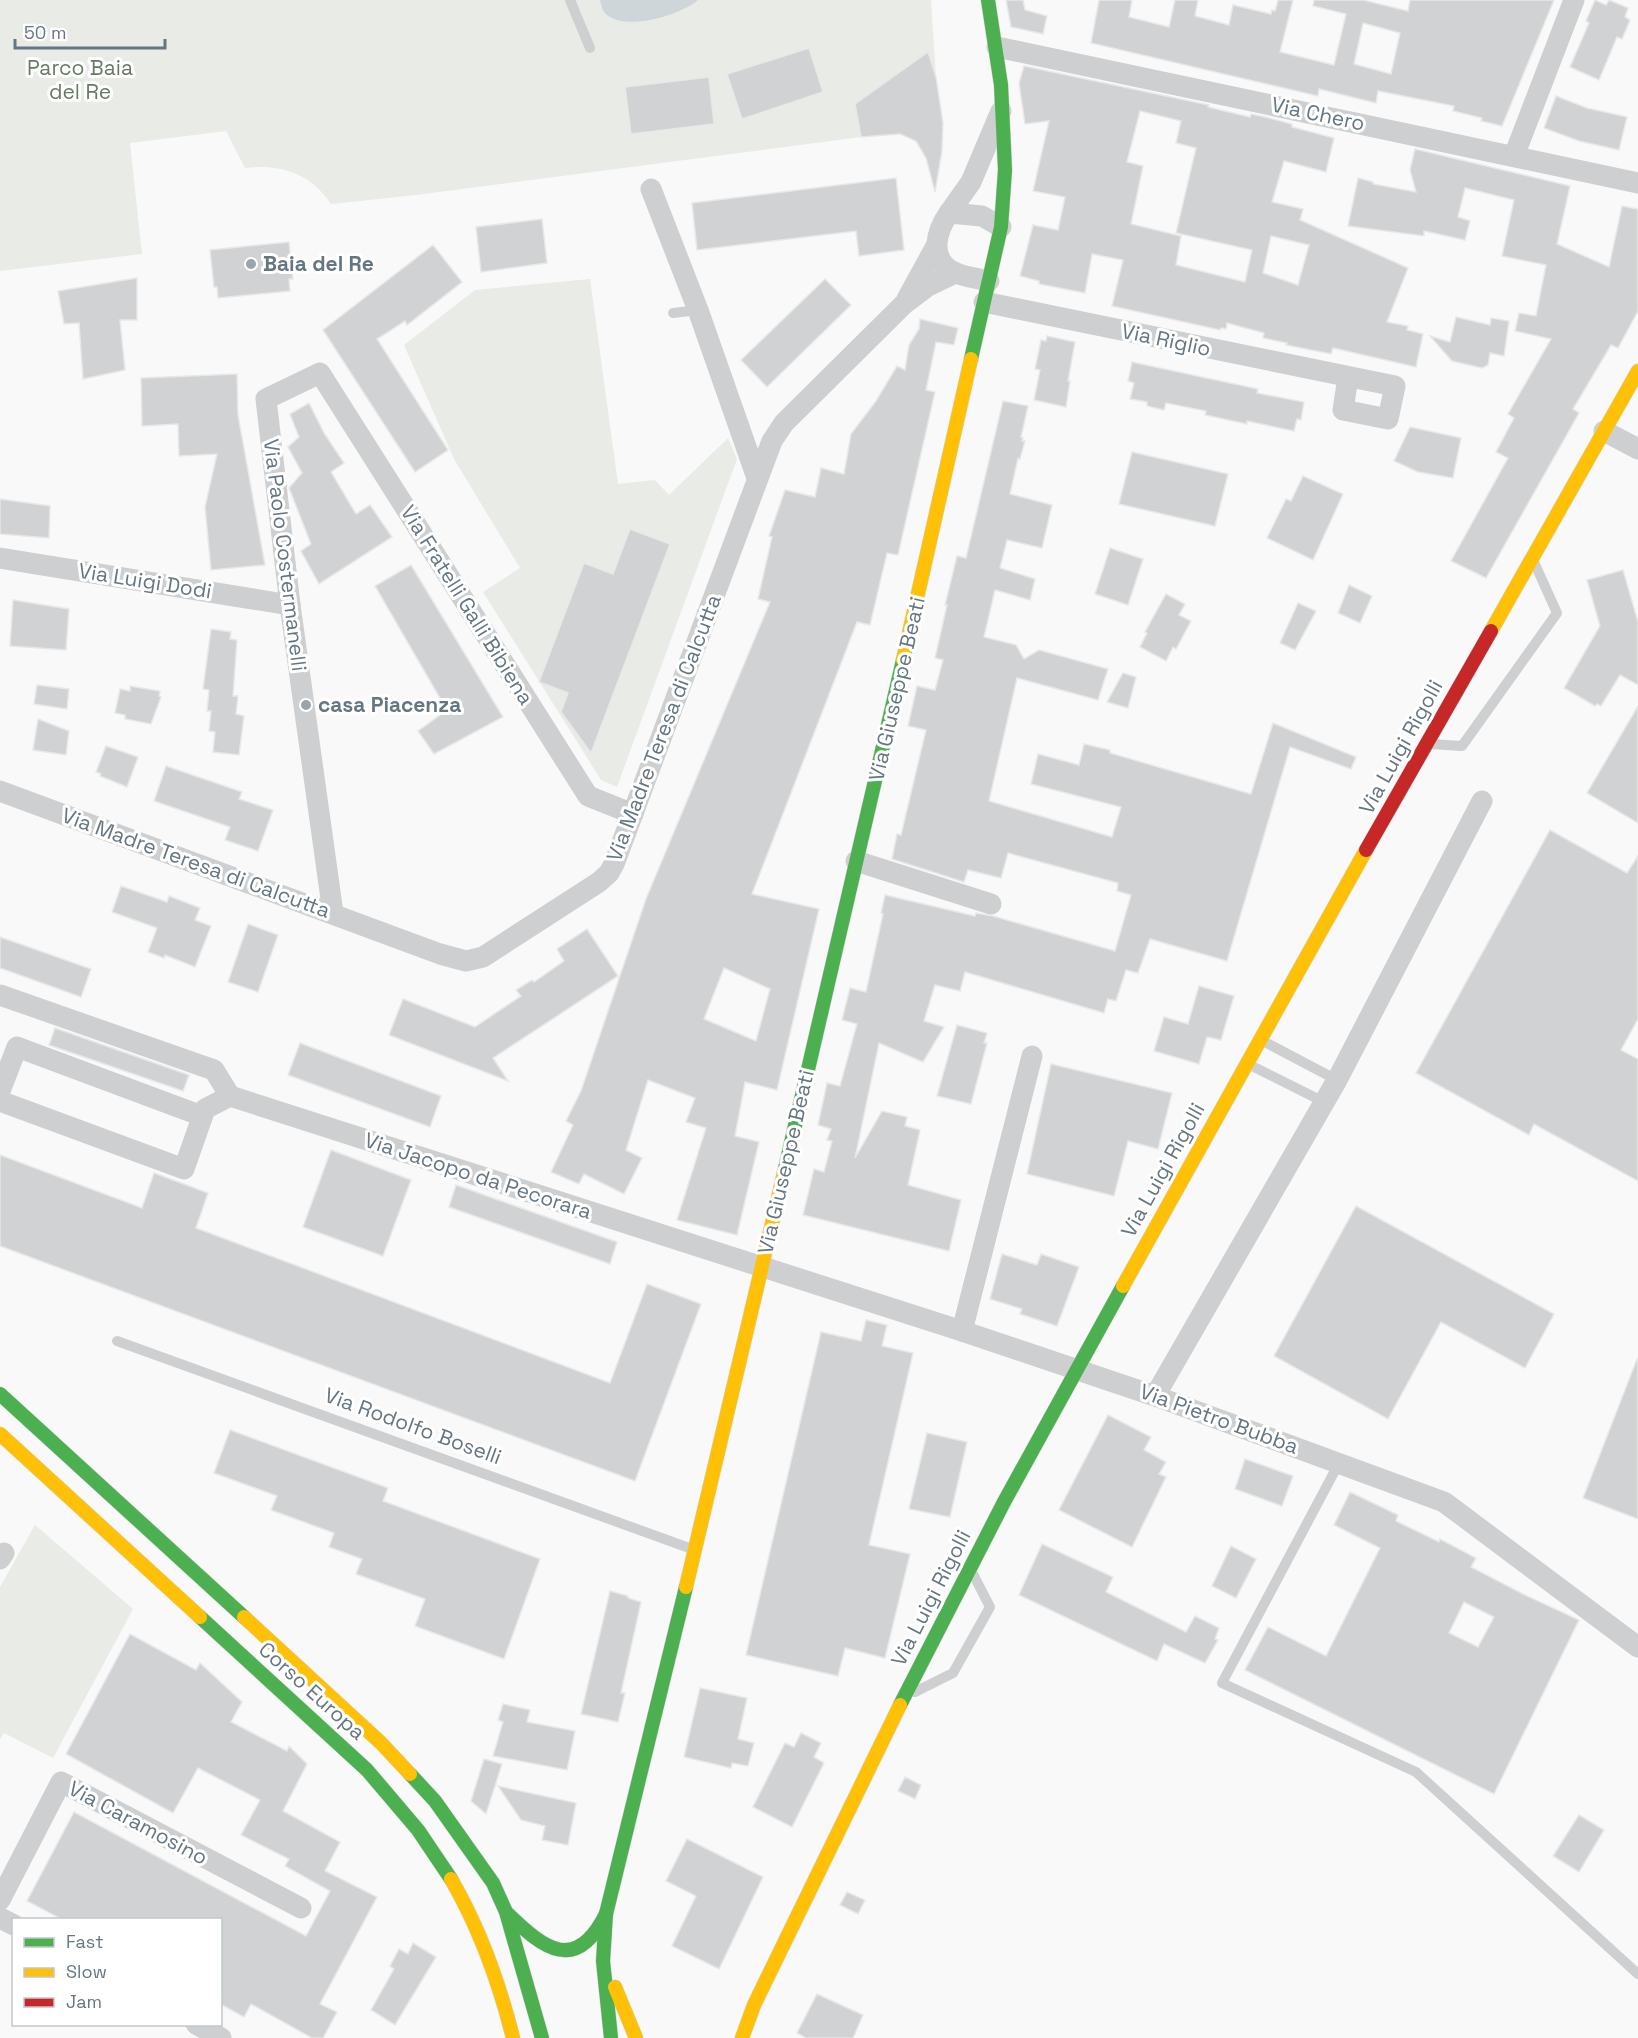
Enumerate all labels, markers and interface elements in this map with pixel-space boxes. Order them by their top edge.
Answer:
scale bar [15,12,165,50]
text: 50 m [24,21,66,44]
park label: Parco Baia del Re [27,54,133,105]
street label: Via Chero [1269,90,1367,137]
place label: Baia del Re [263,250,374,277]
marker: Baia del Re [244,257,258,271]
street label: Via Riglio [1119,317,1213,362]
street label: Via Paolo Costermanelli [258,437,313,673]
street label: Via Fratelli Galli Bibiena [395,500,540,710]
street label: Via Luigi Dodi [76,557,214,604]
street label: Via Madre Teresa di Calcutta [600,591,727,865]
street label: Via Giuseppe Beati [862,594,931,784]
street label: Via Luigi Rigolli [1353,675,1449,819]
place label: casa Piacenza [318,691,461,718]
marker: casa Piacenza [299,698,313,712]
street label: Via Madre Teresa di Calcutta [58,801,334,924]
street label: Via Giuseppe Beati [751,1067,820,1257]
street label: Via Luigi Rigolli [1115,1098,1211,1242]
street label: Via Jacopo da Pecorara [361,1126,595,1225]
street label: Via Pietro Bubba [1136,1377,1302,1460]
street label: Via Rodolfo Boselli [321,1381,505,1470]
street label: Via Luigi Rigolli [885,1525,976,1670]
street label: Corso Europa [253,1636,371,1746]
street label: Via Caramosino [64,1775,213,1871]
legend [12,1918,222,2026]
text: Fast [66,1930,103,1953]
text: Slow [66,1960,107,1983]
text: Jam [66,1990,102,2013]

